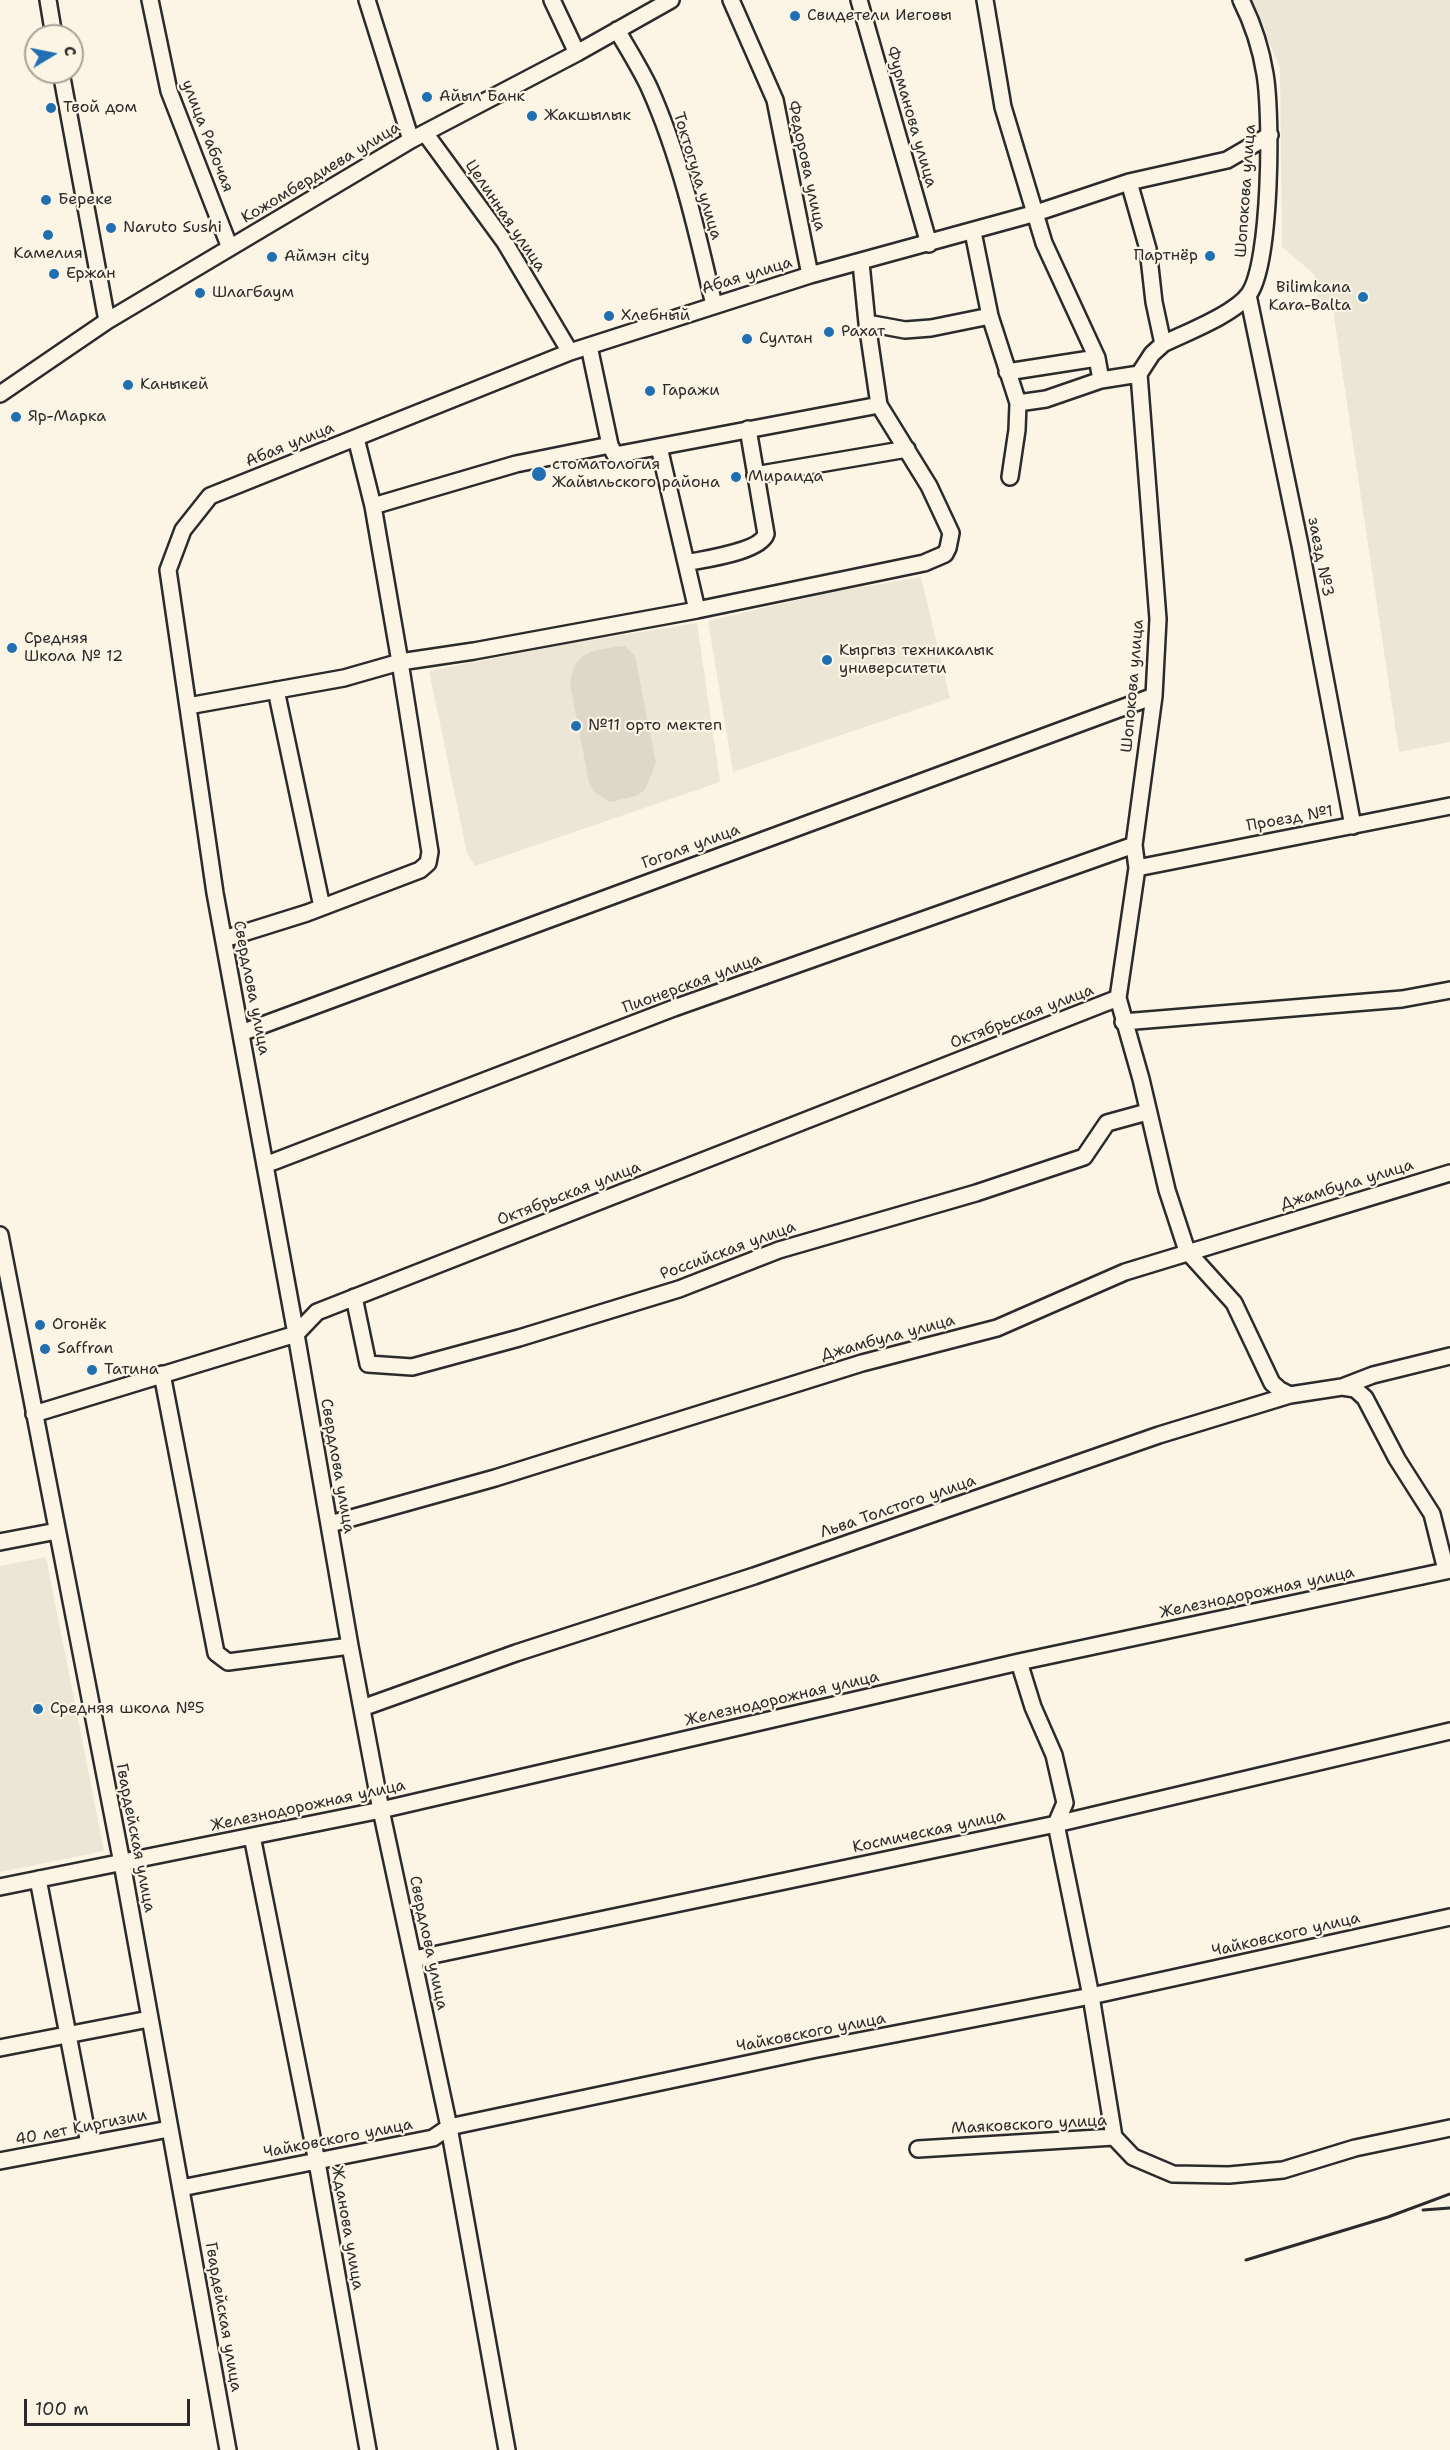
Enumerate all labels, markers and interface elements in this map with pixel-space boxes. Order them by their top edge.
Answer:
place label: Свидетели Иеговы [807,6,952,26]
marker: Свидетели Иеговы [788,9,802,23]
north arrow [24,24,84,84]
text: С [59,44,81,58]
street label: Фурманова улица [882,44,940,190]
street label: улица Рабочая [177,77,237,195]
place label: Айыл Банк [439,87,525,107]
marker: Айыл Банк [420,90,434,104]
place label: Твой дом [63,98,137,118]
street label: Федорова улица [783,99,829,233]
marker: Твой дом [44,101,58,115]
place label: Жакшылык [544,106,631,126]
marker: Жакшылык [525,109,539,123]
street label: Токтогула улица [669,110,725,242]
street label: Кожомбердиева улица [238,118,404,228]
street label: Шопокова улица [1232,124,1260,258]
street label: Целинная улица [460,156,550,276]
place label: Береке [58,190,113,210]
marker: Береке [39,193,53,207]
place label: Naruto Sushi [123,218,222,238]
marker: Naruto Sushi [104,221,118,235]
marker: Камелия [41,228,55,242]
place label: Камелия [13,244,83,264]
place label: Партнёр [1134,246,1198,266]
place label: Аймэн city [284,247,370,267]
marker: Партнёр [1203,249,1217,263]
marker: Аймэн city [265,250,279,264]
street label: Абая улица [699,253,795,299]
place label: Ержан [66,264,116,284]
marker: Ержан [47,267,61,281]
place label: Bilimkana Kara-Balta [1268,278,1351,316]
place label: Шлагбаум [212,283,294,303]
marker: Шлагбаум [193,286,207,300]
marker: Bilimkana Kara-Balta [1356,290,1370,304]
place label: Хлебный [621,306,690,326]
marker: Хлебный [602,309,616,323]
place label: Рахат [841,322,885,342]
marker: Рахат [822,325,836,339]
place label: Султан [759,329,813,349]
marker: Султан [740,332,754,346]
place label: Каныкей [140,375,209,395]
marker: Каныкей [121,378,135,392]
place label: Гаражи [662,381,720,401]
marker: Гаражи [643,384,657,398]
place label: Яр-Марка [28,407,106,427]
marker: Яр-Марка [9,410,23,424]
street label: Абая улица [243,419,337,471]
place label: стоматология Жайыльского района [552,455,720,493]
marker: стоматология Жайыльского района [530,465,548,483]
place label: Мираида [748,467,823,487]
marker: Мираида [729,470,743,484]
street label: заезд №3 [1303,516,1337,598]
street label: Шопокова улица [1118,619,1148,753]
place label: Средняя Школа № 12 [24,629,123,667]
marker: Средняя Школа № 12 [5,641,19,655]
place label: Кыргыз техникалык университети [839,641,994,679]
marker: Кыргыз техникалык университети [820,653,834,667]
place label: №11 орто мектеп [588,716,722,736]
marker: №11 орто мектеп [569,719,583,733]
street label: Проезд №1 [1245,802,1335,836]
street label: Гоголя улица [639,820,743,874]
street label: Свердлова улица [229,919,273,1057]
street label: Пионерская улица [620,950,764,1018]
street label: Октябрьская улица [947,981,1097,1053]
street label: Джамбула улица [1278,1156,1416,1214]
street label: Октябрьская улица [494,1158,644,1230]
street label: Российская улица [658,1218,798,1284]
street label: Джамбула улица [819,1311,957,1365]
place label: Огонёк [52,1315,106,1335]
marker: Огонёк [33,1318,47,1332]
place label: Saffran [57,1339,113,1359]
marker: Saffran [38,1342,52,1356]
place label: Татина [104,1360,159,1380]
marker: Татина [85,1363,99,1377]
street label: Свердлова улица [316,1397,358,1535]
street label: Льва Толстого улица [817,1471,979,1543]
street label: Железнодорожная улица [1158,1563,1356,1623]
street label: Железнодорожная улица [683,1667,881,1731]
place label: Средняя школа №5 [50,1699,205,1719]
marker: Средняя школа №5 [31,1702,45,1716]
street label: Гвардейская улица [111,1762,159,1914]
street label: Железнодорожная улица [209,1776,407,1836]
street label: Космическая улица [851,1806,1007,1858]
street label: Свердлова улица [404,1874,452,2012]
street label: Чайковского улица [1210,1909,1362,1961]
street label: Чайковского улица [735,2009,887,2057]
street label: 40 лет Киргизии [14,2106,148,2150]
street label: Маяковского улица [951,2111,1107,2139]
street label: Чайковского улица [262,2115,414,2163]
street label: Жданова улица [327,2164,367,2292]
street label: Гвардейская улица [200,2241,246,2393]
scale bar [27,2387,194,2425]
text: 100 m [35,2397,89,2421]

